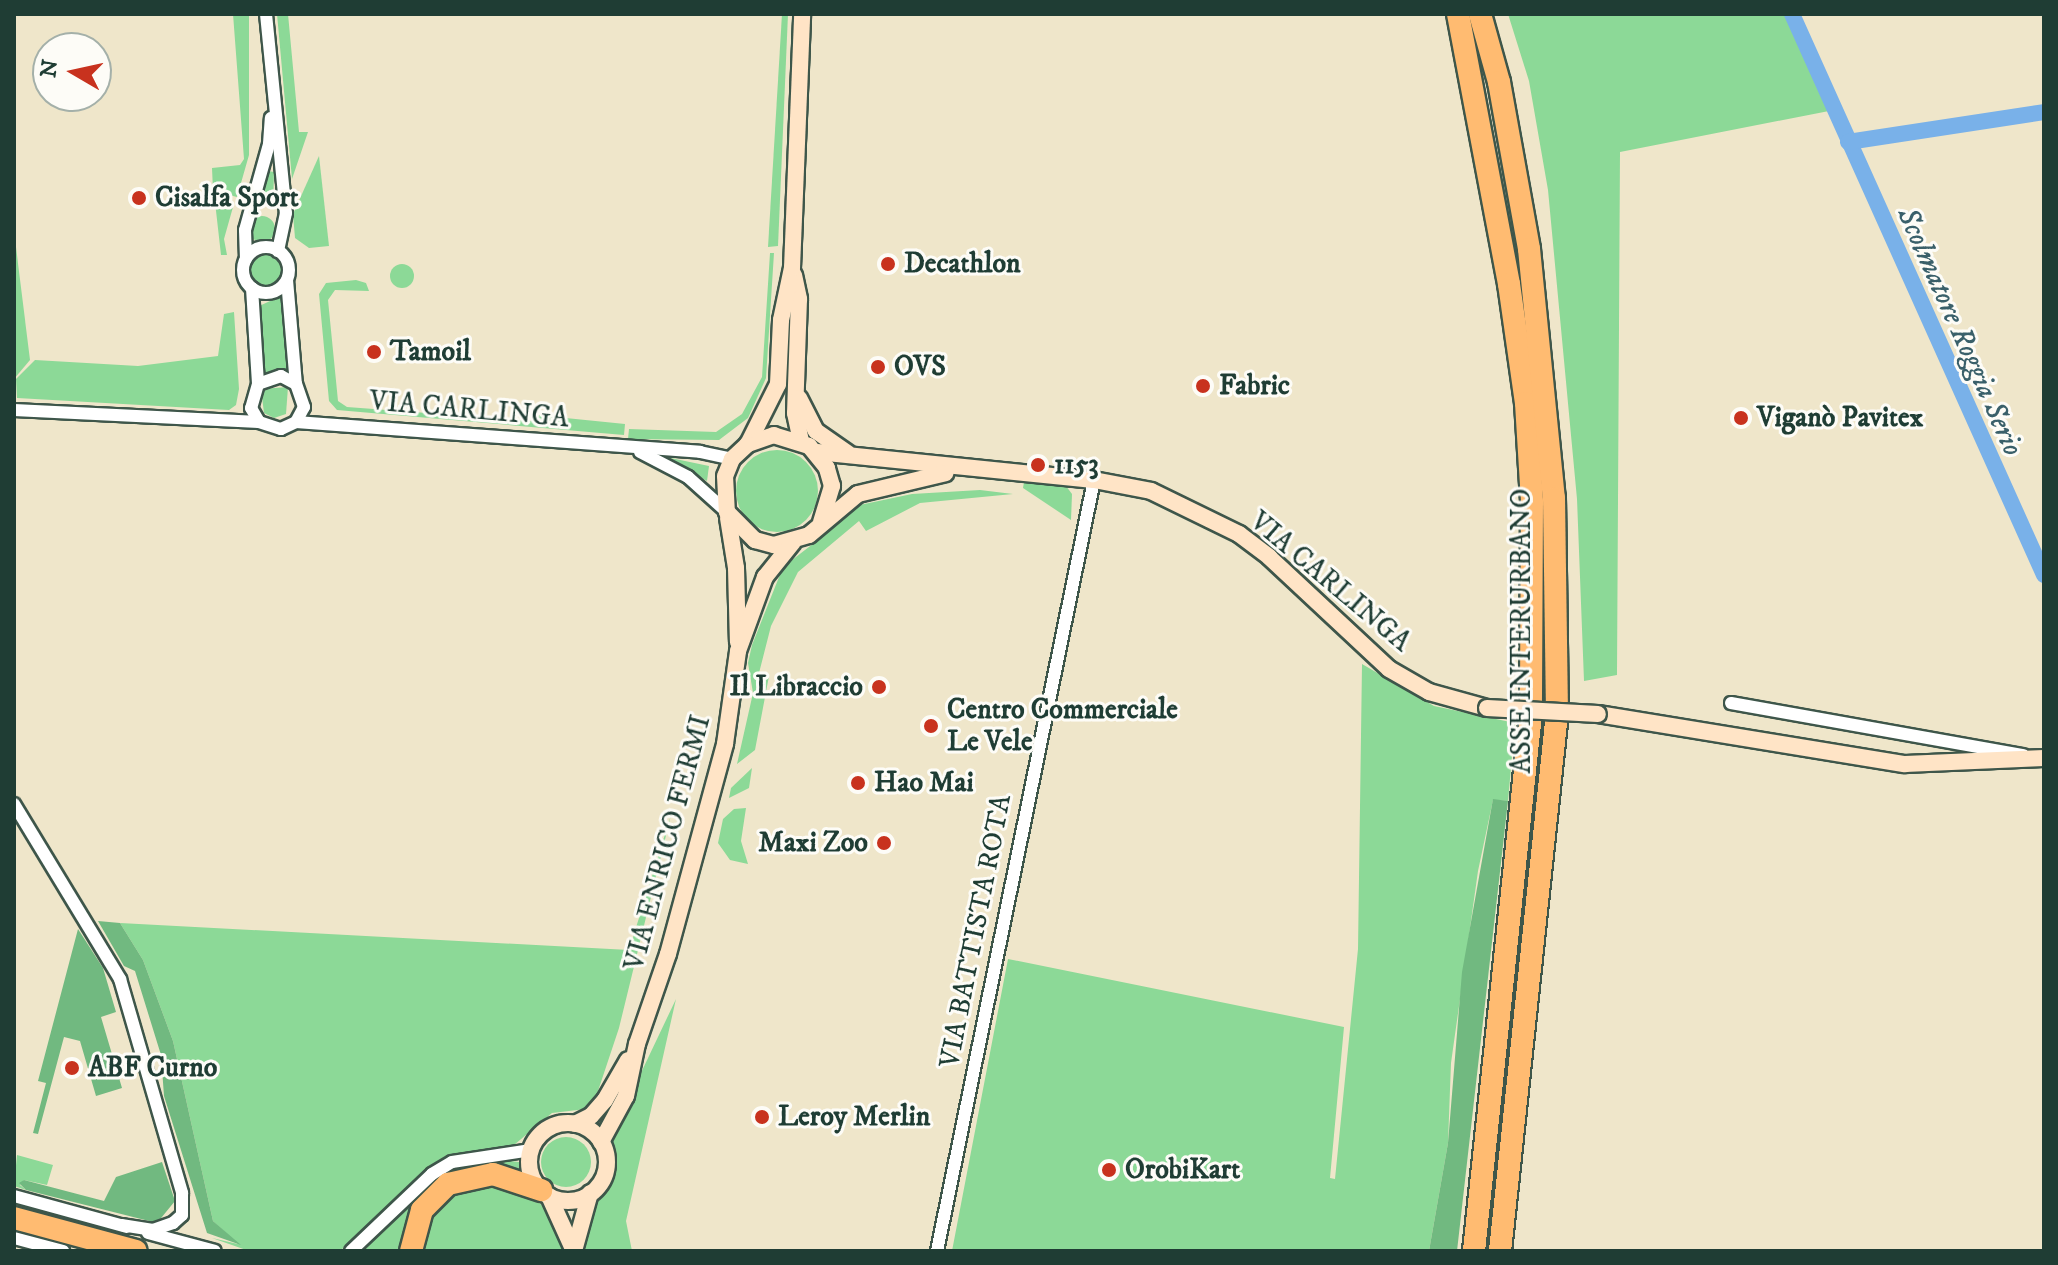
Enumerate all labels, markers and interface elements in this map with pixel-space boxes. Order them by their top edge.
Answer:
north arrow [32,32,112,112]
text: N [35,57,65,80]
place label: Cisalfa Sport [155,181,299,215]
marker: Cisalfa Sport [130,189,148,207]
water label: Scolmatore Roggia Serio [1888,202,2030,462]
place label: Decathlon [904,247,1021,281]
marker: Decathlon [879,255,897,273]
place label: Tamoil [390,335,471,369]
marker: Tamoil [365,343,383,361]
place label: OVS [894,350,946,384]
marker: OVS [869,358,887,376]
place label: Fabric [1219,369,1290,403]
marker: Fabric [1194,377,1212,395]
street label: VIA CARLINGA [368,385,570,435]
place label: Viganò Pavitex [1757,401,1923,435]
marker: Viganò Pavitex [1732,409,1750,427]
place label: 1153 [1054,448,1099,482]
marker: 1153 [1029,456,1047,474]
street label: ASSE INTERURBANO [1505,488,1539,774]
street label: VIA CARLINGA [1243,505,1417,659]
place label: Il Libraccio [729,670,863,704]
marker: Il Libraccio [870,678,888,696]
place label: Centro Commerciale Le Vele [947,693,1178,759]
street label: VIA ENRICO FERMI [618,712,718,974]
marker: Centro Commerciale Le Vele [922,717,940,735]
place label: Hao Mai [874,766,974,800]
marker: Hao Mai [849,774,867,792]
street label: VIA BATTISTA ROTA [933,791,1019,1071]
place label: Maxi Zoo [758,826,868,860]
marker: Maxi Zoo [875,834,893,852]
place label: ABF Curno [88,1051,217,1085]
marker: ABF Curno [63,1059,81,1077]
place label: Leroy Merlin [778,1100,930,1134]
marker: Leroy Merlin [753,1108,771,1126]
place label: OrobiKart [1125,1153,1240,1187]
marker: OrobiKart [1100,1161,1118,1179]

